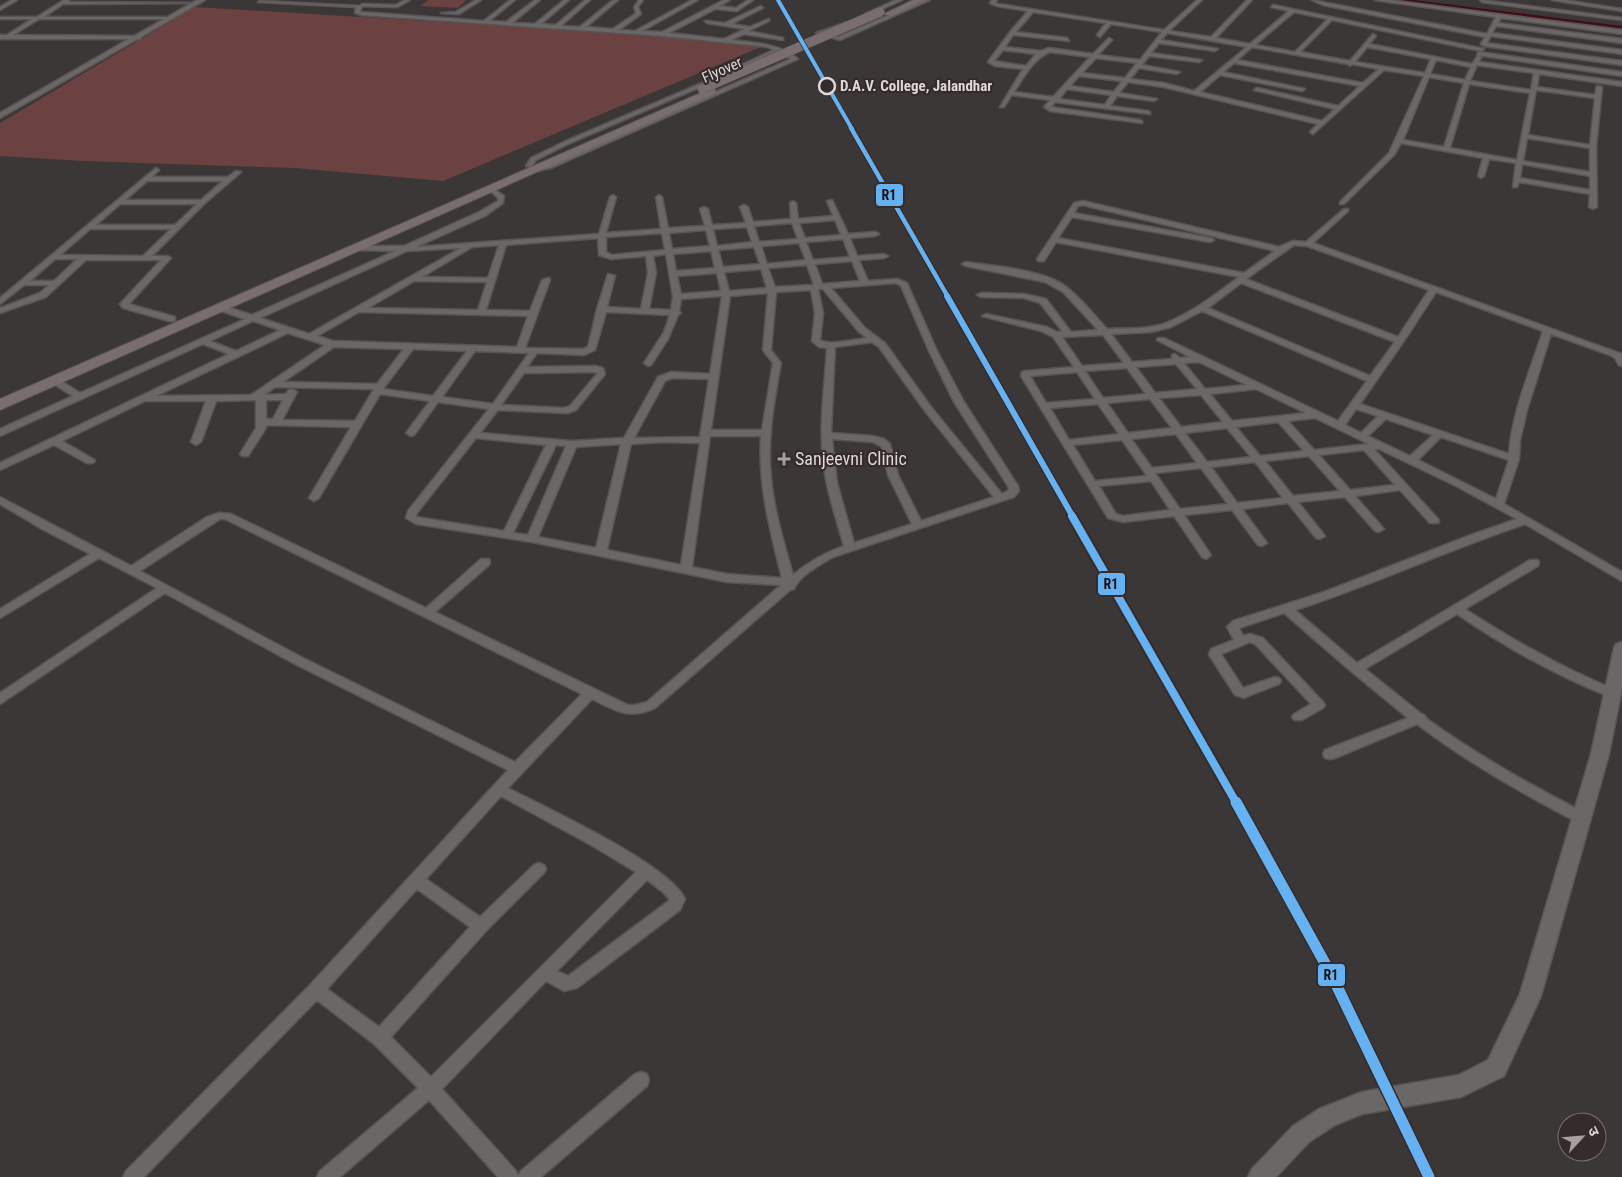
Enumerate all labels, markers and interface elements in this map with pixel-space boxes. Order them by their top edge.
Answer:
street label: Flyover [699,53,745,87]
marker: D.A.V. College, Jalandhar [818,77,836,95]
place label: D.A.V. College, Jalandhar [840,77,992,95]
line badge: R1 [875,183,904,207]
text: R1 [882,187,896,203]
place label: Sanjeevni Clinic [795,448,907,469]
marker: Sanjeevni Clinic [777,452,791,466]
line badge: R1 [1097,572,1126,596]
text: R1 [1104,576,1118,592]
line badge: R1 [1317,963,1346,987]
text: R1 [1324,967,1338,983]
north arrow [1557,1112,1607,1162]
text: उ [1585,1124,1603,1139]

